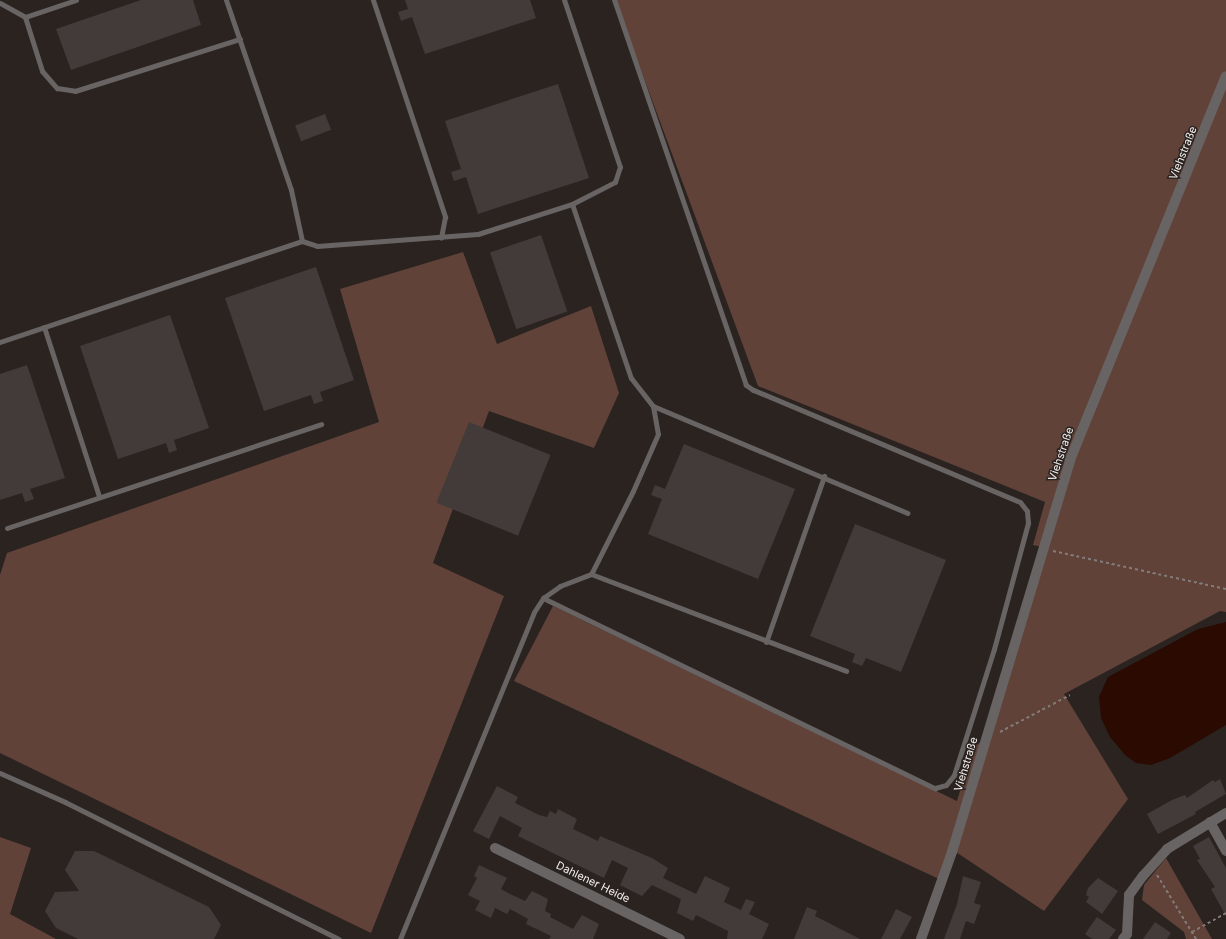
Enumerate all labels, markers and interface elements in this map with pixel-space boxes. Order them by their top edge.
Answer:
street label: Viehstraße [1166,125,1200,181]
street label: Viehstraße [1046,425,1076,483]
street label: Viehstraße [951,735,981,793]
street label: Dahlener Heide [554,858,632,906]

